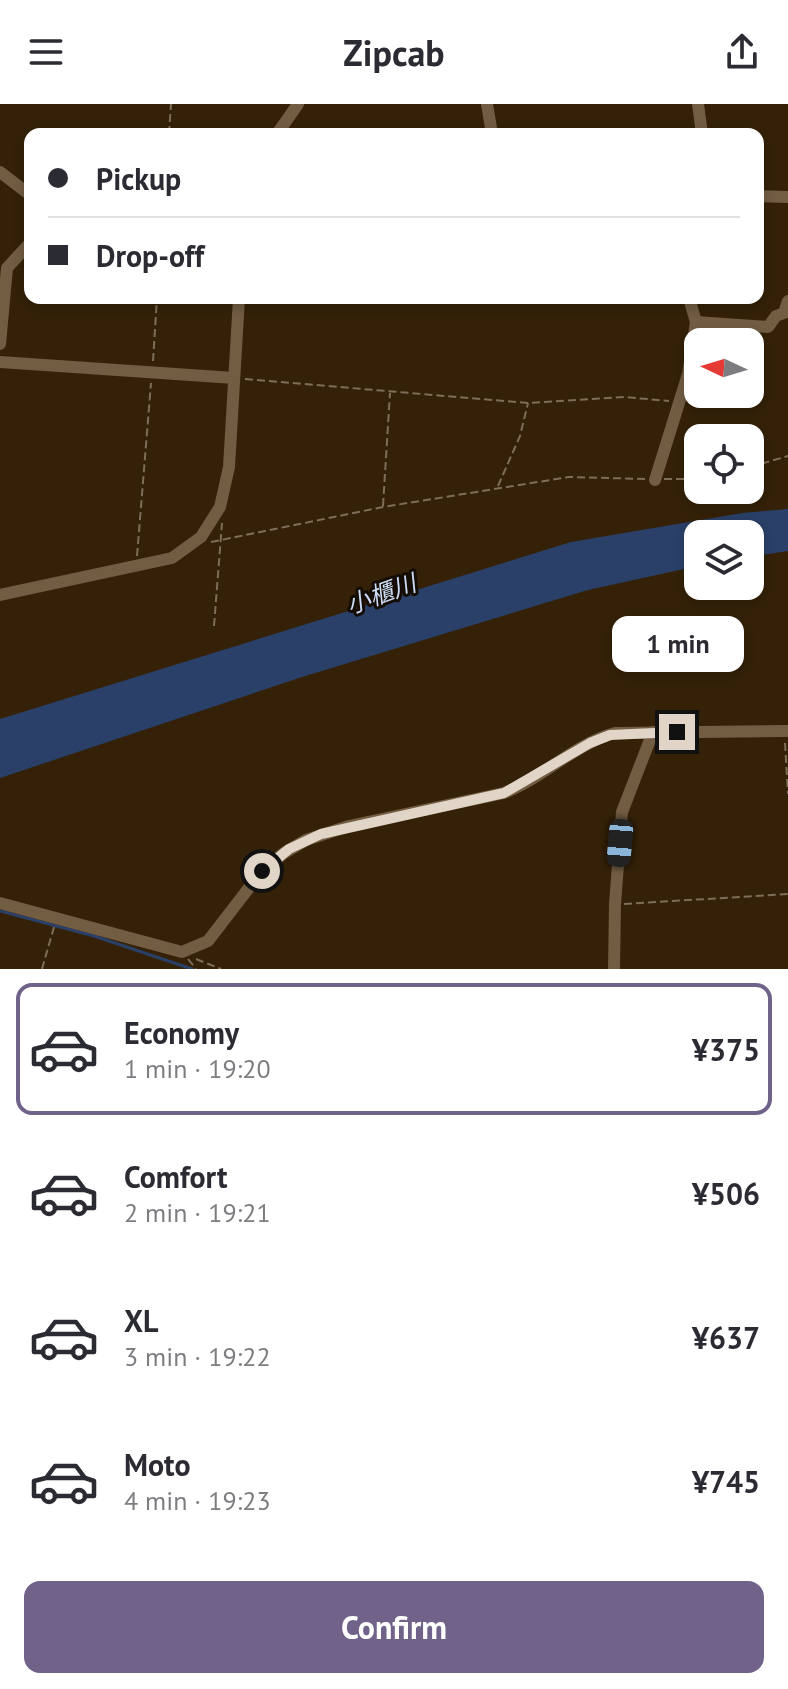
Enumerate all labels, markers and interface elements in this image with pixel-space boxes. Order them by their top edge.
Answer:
text: Zipcab [343,29,445,76]
icon: menu [24,30,68,74]
icon: share [720,30,764,74]
text: Pickup [96,159,181,198]
text: Drop-off [96,236,204,275]
north arrow [684,328,764,408]
map controls [684,328,764,600]
button: locate [684,424,764,504]
button: layers [684,520,764,600]
water label: 小櫃川 [342,566,423,621]
callout: 1 min [611,616,743,672]
text: 1 min [646,627,710,660]
route end [659,714,695,750]
car [606,818,634,868]
route start [244,853,280,889]
icon: car [28,1013,100,1085]
text: Economy [124,1013,239,1052]
text: ¥375 [692,1030,760,1069]
text: 1 min · 19:20 [124,1052,271,1085]
icon: car [28,1157,100,1229]
text: Comfort [124,1157,227,1196]
text: ¥506 [692,1174,760,1213]
text: 2 min · 19:21 [124,1196,271,1229]
icon: car [28,1301,100,1373]
text: XL [124,1301,158,1340]
text: ¥637 [692,1318,760,1357]
text: 3 min · 19:22 [124,1340,271,1373]
icon: car [28,1445,100,1517]
text: Moto [124,1445,191,1484]
text: ¥745 [692,1462,760,1501]
text: 4 min · 19:23 [124,1484,271,1517]
button: Confirm [24,1581,764,1673]

